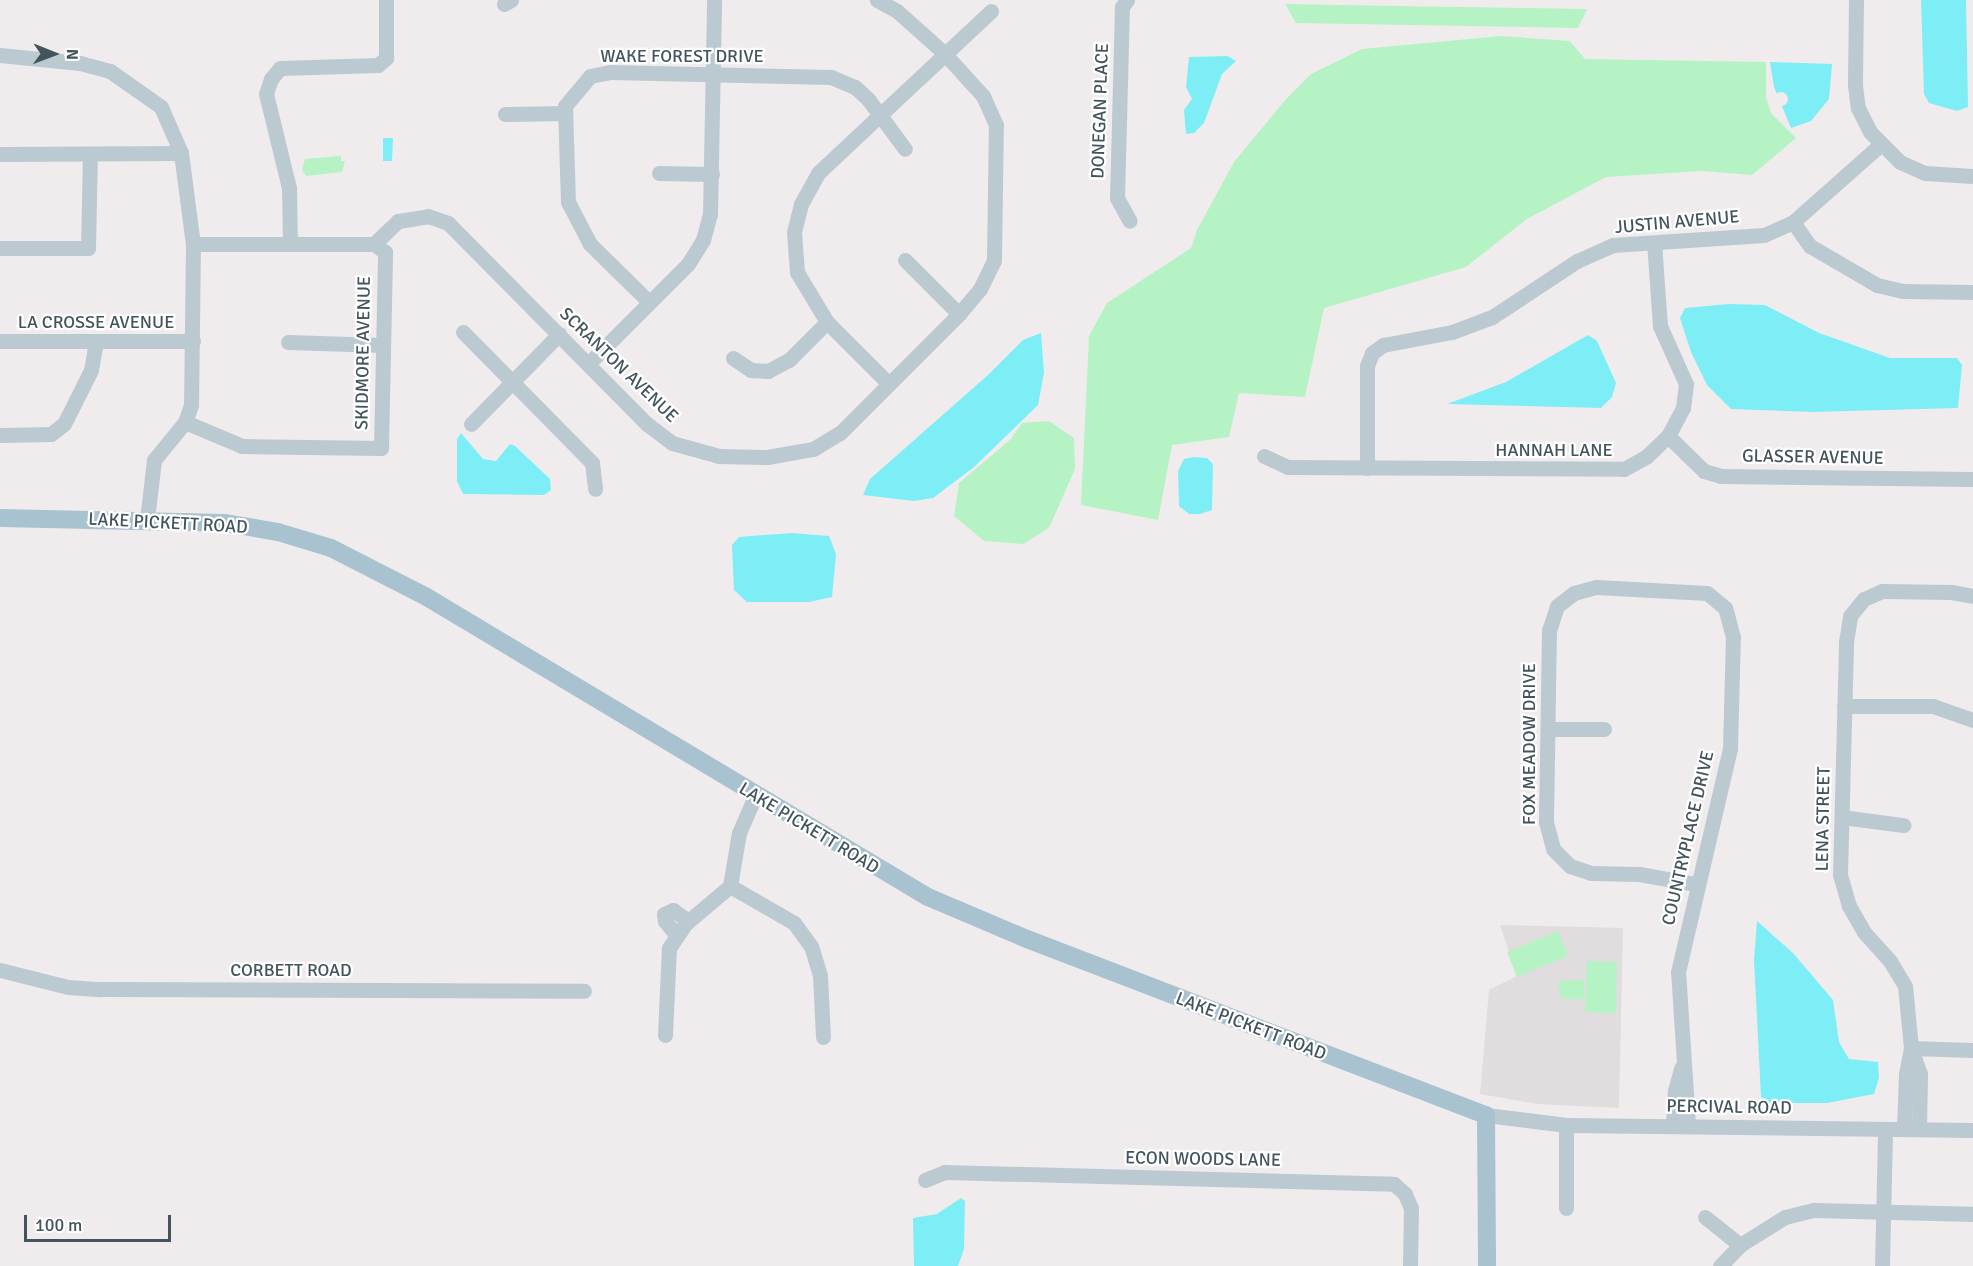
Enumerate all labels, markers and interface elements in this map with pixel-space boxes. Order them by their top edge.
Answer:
north arrow [24,24,84,84]
street label: DONEGAN PLACE [1087,43,1113,179]
street label: WAKE FOREST DRIVE [600,45,764,67]
text: N [62,49,82,60]
street label: JUSTIN AVENUE [1614,206,1740,238]
street label: SKIDMORE AVENUE [351,276,375,430]
street label: SCRANTON AVENUE [555,303,683,427]
street label: LA CROSSE AVENUE [18,311,174,333]
street label: HANNAH LANE [1495,439,1613,461]
street label: GLASSER AVENUE [1742,445,1884,469]
street label: LAKE PICKETT ROAD [88,508,248,538]
street label: FOX MEADOW DRIVE [1518,663,1540,825]
street label: COUNTRYPLACE DRIVE [1657,749,1719,927]
street label: LENA STREET [1811,766,1835,872]
street label: LAKE PICKETT ROAD [735,778,883,878]
street label: CORBETT ROAD [230,959,352,981]
street label: LAKE PICKETT ROAD [1173,987,1329,1065]
street label: PERCIVAL ROAD [1666,1095,1792,1119]
street label: ECON WOODS LANE [1125,1147,1281,1171]
scale bar [27,1203,174,1241]
text: 100 m [35,1214,82,1236]

